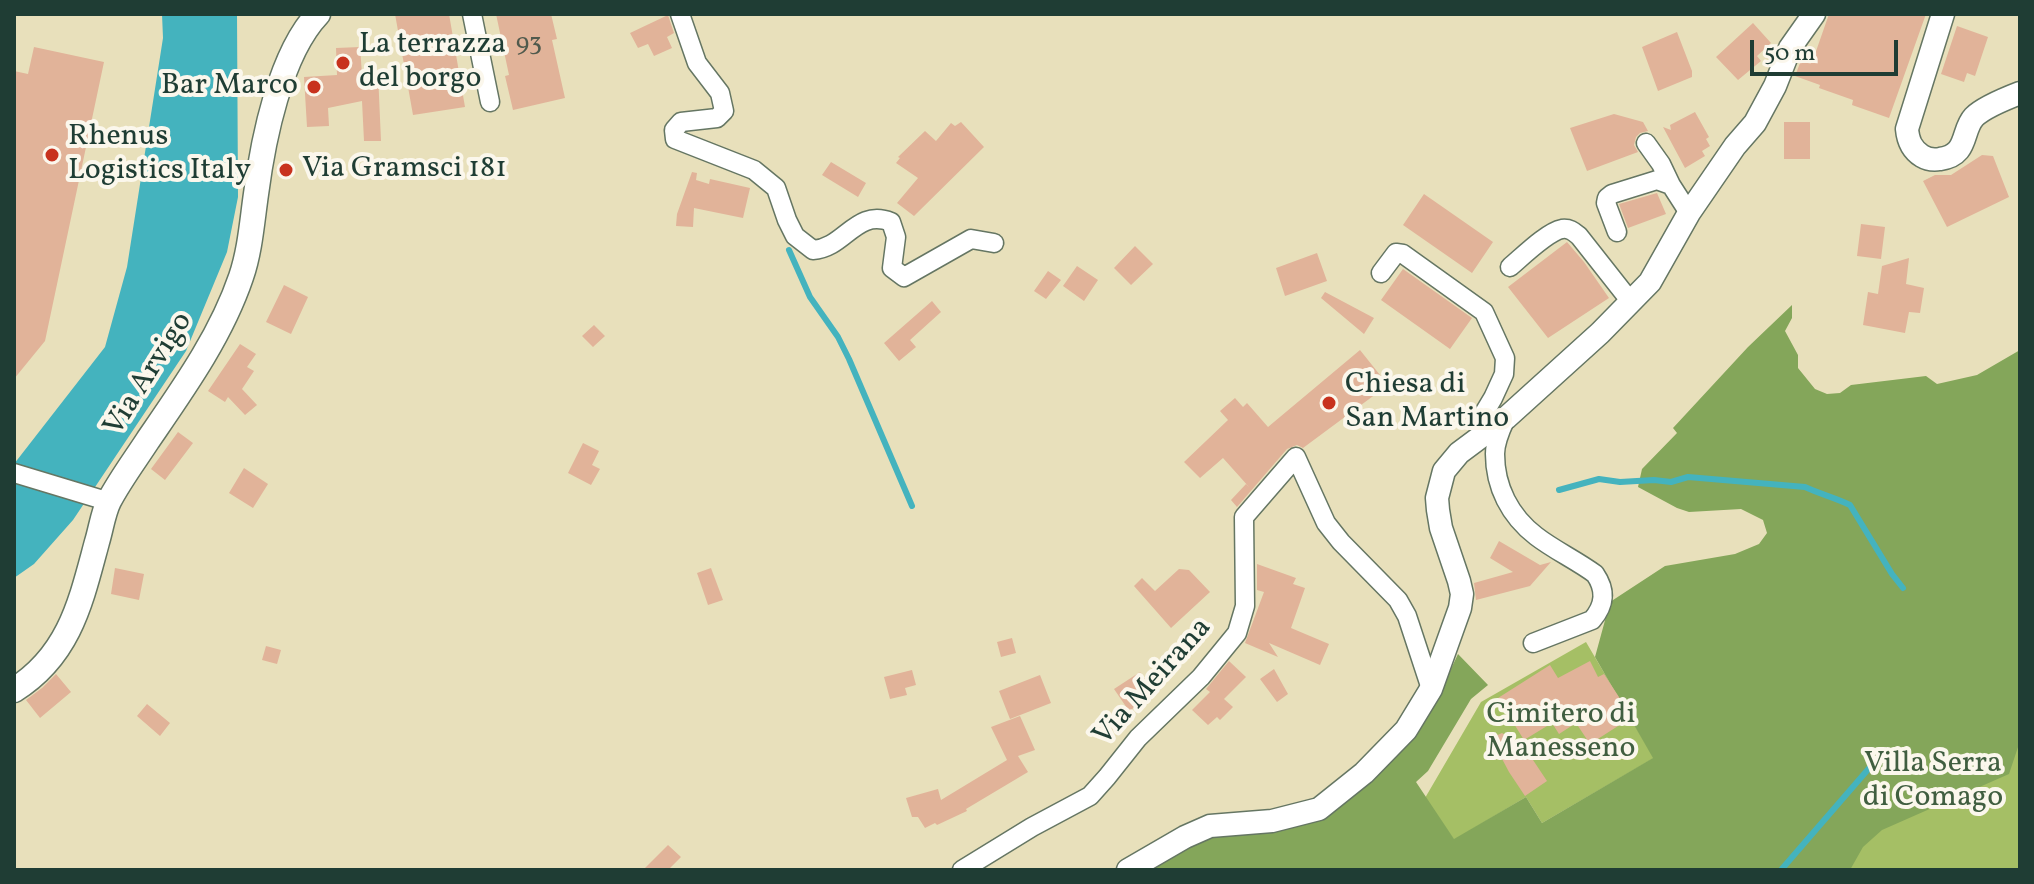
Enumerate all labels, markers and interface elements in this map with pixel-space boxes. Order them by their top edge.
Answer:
scale bar [1754,24,1902,74]
place label: La terrazza del borgo [359,28,506,98]
house number: 93 [516,29,542,61]
text: 50 m [1764,37,1816,71]
marker: La terrazza del borgo [334,54,352,72]
place label: Bar Marco [161,69,298,105]
marker: Bar Marco [305,78,323,96]
place label: Rhenus Logistics Italy [68,120,251,190]
marker: Rhenus Logistics Italy [43,146,61,164]
place label: Via Gramsci 181 [302,152,507,188]
marker: Via Gramsci 181 [277,161,295,179]
street label: Via Arvigo [98,307,202,443]
place label: Chiesa di San Martino [1345,368,1509,438]
marker: Chiesa di San Martino [1320,394,1338,412]
street label: Via Meirana [1087,612,1221,754]
park label: Cimitero di Manesseno [1486,698,1636,768]
park label: Villa Serra di Comago [1863,747,2003,818]

